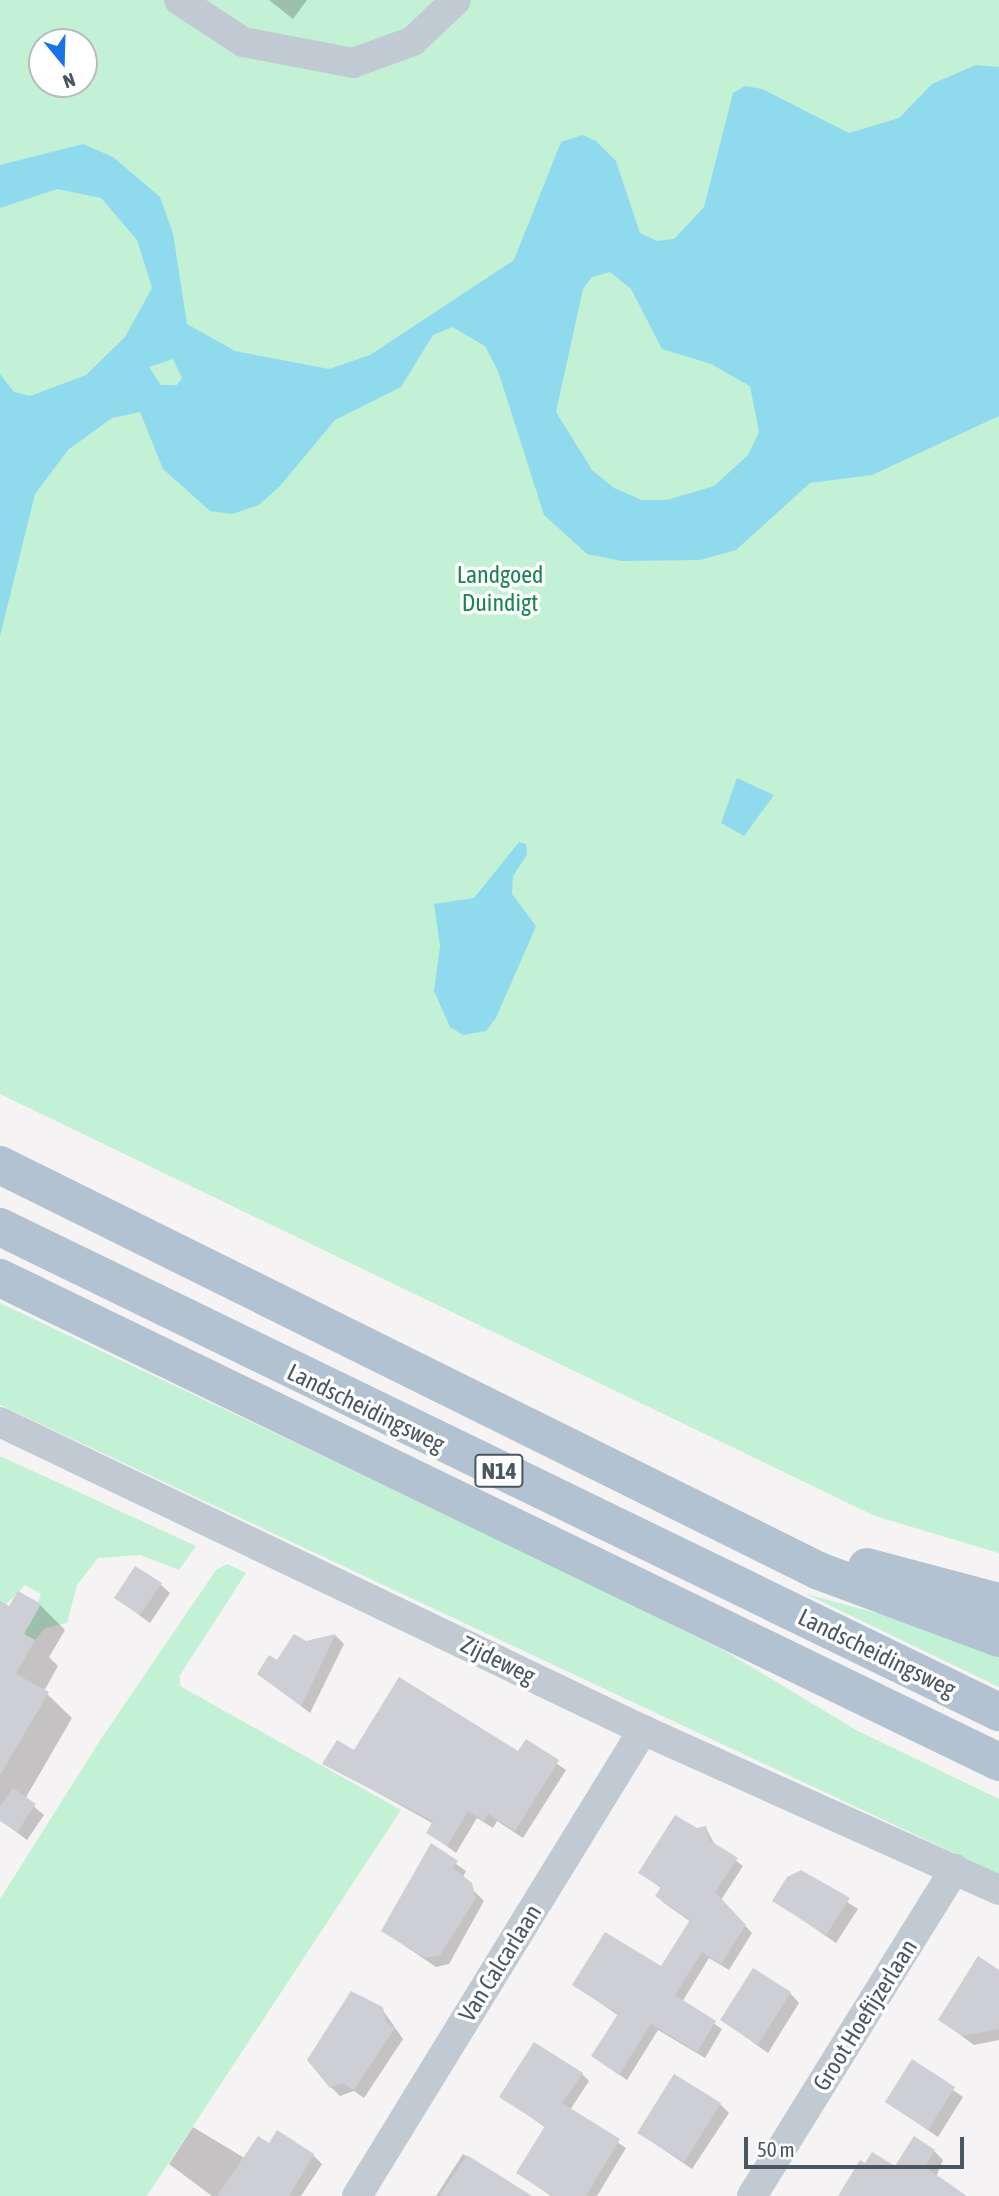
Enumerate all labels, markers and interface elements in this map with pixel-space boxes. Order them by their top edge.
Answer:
north arrow [28,28,98,98]
text: N [60,69,78,93]
park label: Landgoed Duindigt [457,561,543,617]
street label: Landscheidingsweg [283,1357,449,1459]
road number: N14 [473,1452,525,1490]
street label: Landscheidingsweg [794,1602,960,1704]
street label: Zijdeweg [456,1630,540,1690]
street label: Van Calcarlaan [453,1899,547,2027]
street label: Groot Hoefijzerlaan [807,1934,923,2096]
scale bar [747,2122,968,2166]
text: 50 m [757,2137,795,2161]

